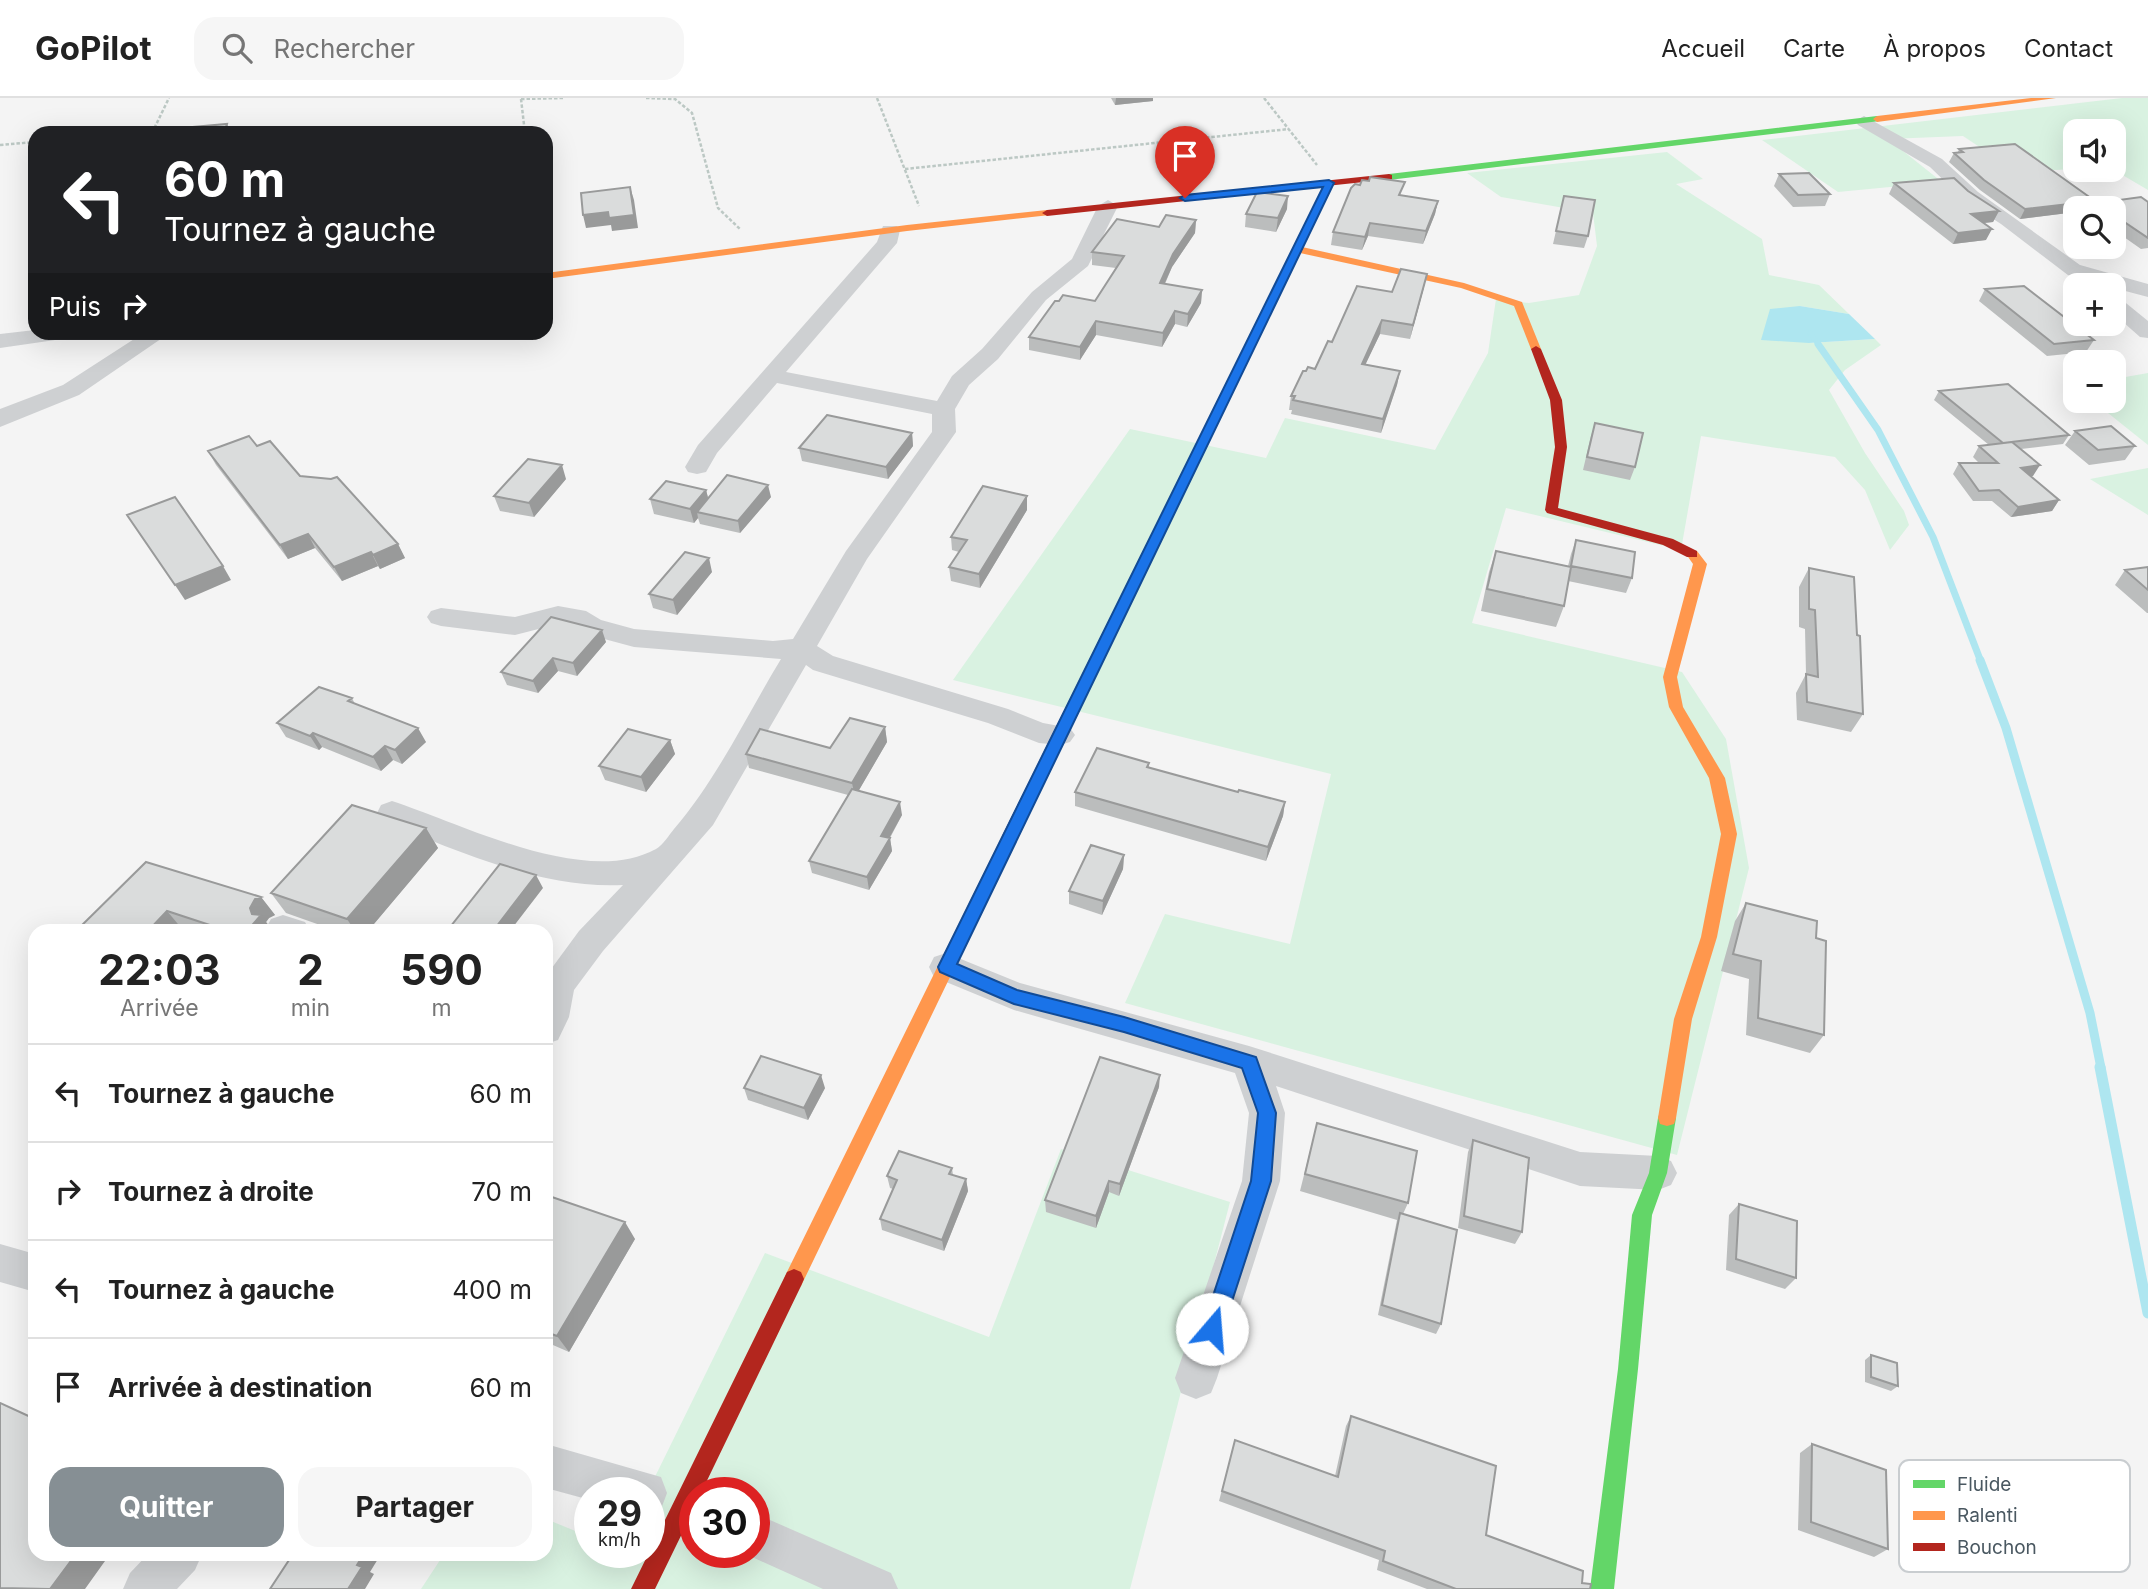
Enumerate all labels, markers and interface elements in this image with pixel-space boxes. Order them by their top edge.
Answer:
search box [194,17,684,80]
text: GoPilot [35,28,152,68]
icon: search [218,29,256,67]
text: Rechercher [274,33,415,64]
text: Accueil [1661,34,1745,63]
text: Carte [1783,34,1845,63]
text: À propos [1883,34,1986,63]
text: Contact [2024,34,2113,63]
map controls [2063,119,2126,413]
button: sound [2063,119,2126,182]
pin [1155,126,1215,198]
icon: arrive [1166,137,1204,175]
text: 60 m [164,150,285,209]
icon: left [49,154,140,245]
button: search [2063,196,2126,259]
text: Tournez à gauche [164,210,436,249]
button: + [2063,273,2126,336]
icon: right [115,287,153,325]
text: Puis [49,291,101,322]
button: − [2063,350,2126,413]
text: 22:03 [98,944,221,995]
text: 2 [297,944,324,995]
text: 590 [400,944,483,995]
text: Arrivée [120,994,199,1022]
text: min [291,994,330,1022]
text: m [431,994,452,1022]
icon: left [49,1074,87,1112]
text: Tournez à gauche [108,1078,334,1109]
text: 60 m [469,1078,532,1109]
icon: right [49,1172,87,1210]
text: Tournez à droite [108,1176,314,1207]
text: 70 m [471,1176,532,1207]
icon: left [49,1270,87,1308]
text: Tournez à gauche [108,1274,334,1305]
text: 400 m [452,1274,532,1305]
position arrow [1175,1292,1249,1366]
icon: arrive [49,1368,87,1406]
text: Arrivée à destination [108,1372,373,1403]
text: 60 m [469,1372,532,1403]
legend [1899,1460,2130,1572]
button: Quitter [49,1467,284,1547]
button: Partager [298,1467,532,1547]
text: Fluide [1957,1473,2011,1496]
speed limit sign: 30 [679,1477,770,1568]
text: 29 [597,1492,642,1534]
text: Ralenti [1957,1504,2018,1527]
text: km/h [598,1529,641,1550]
text: Bouchon [1957,1536,2037,1559]

